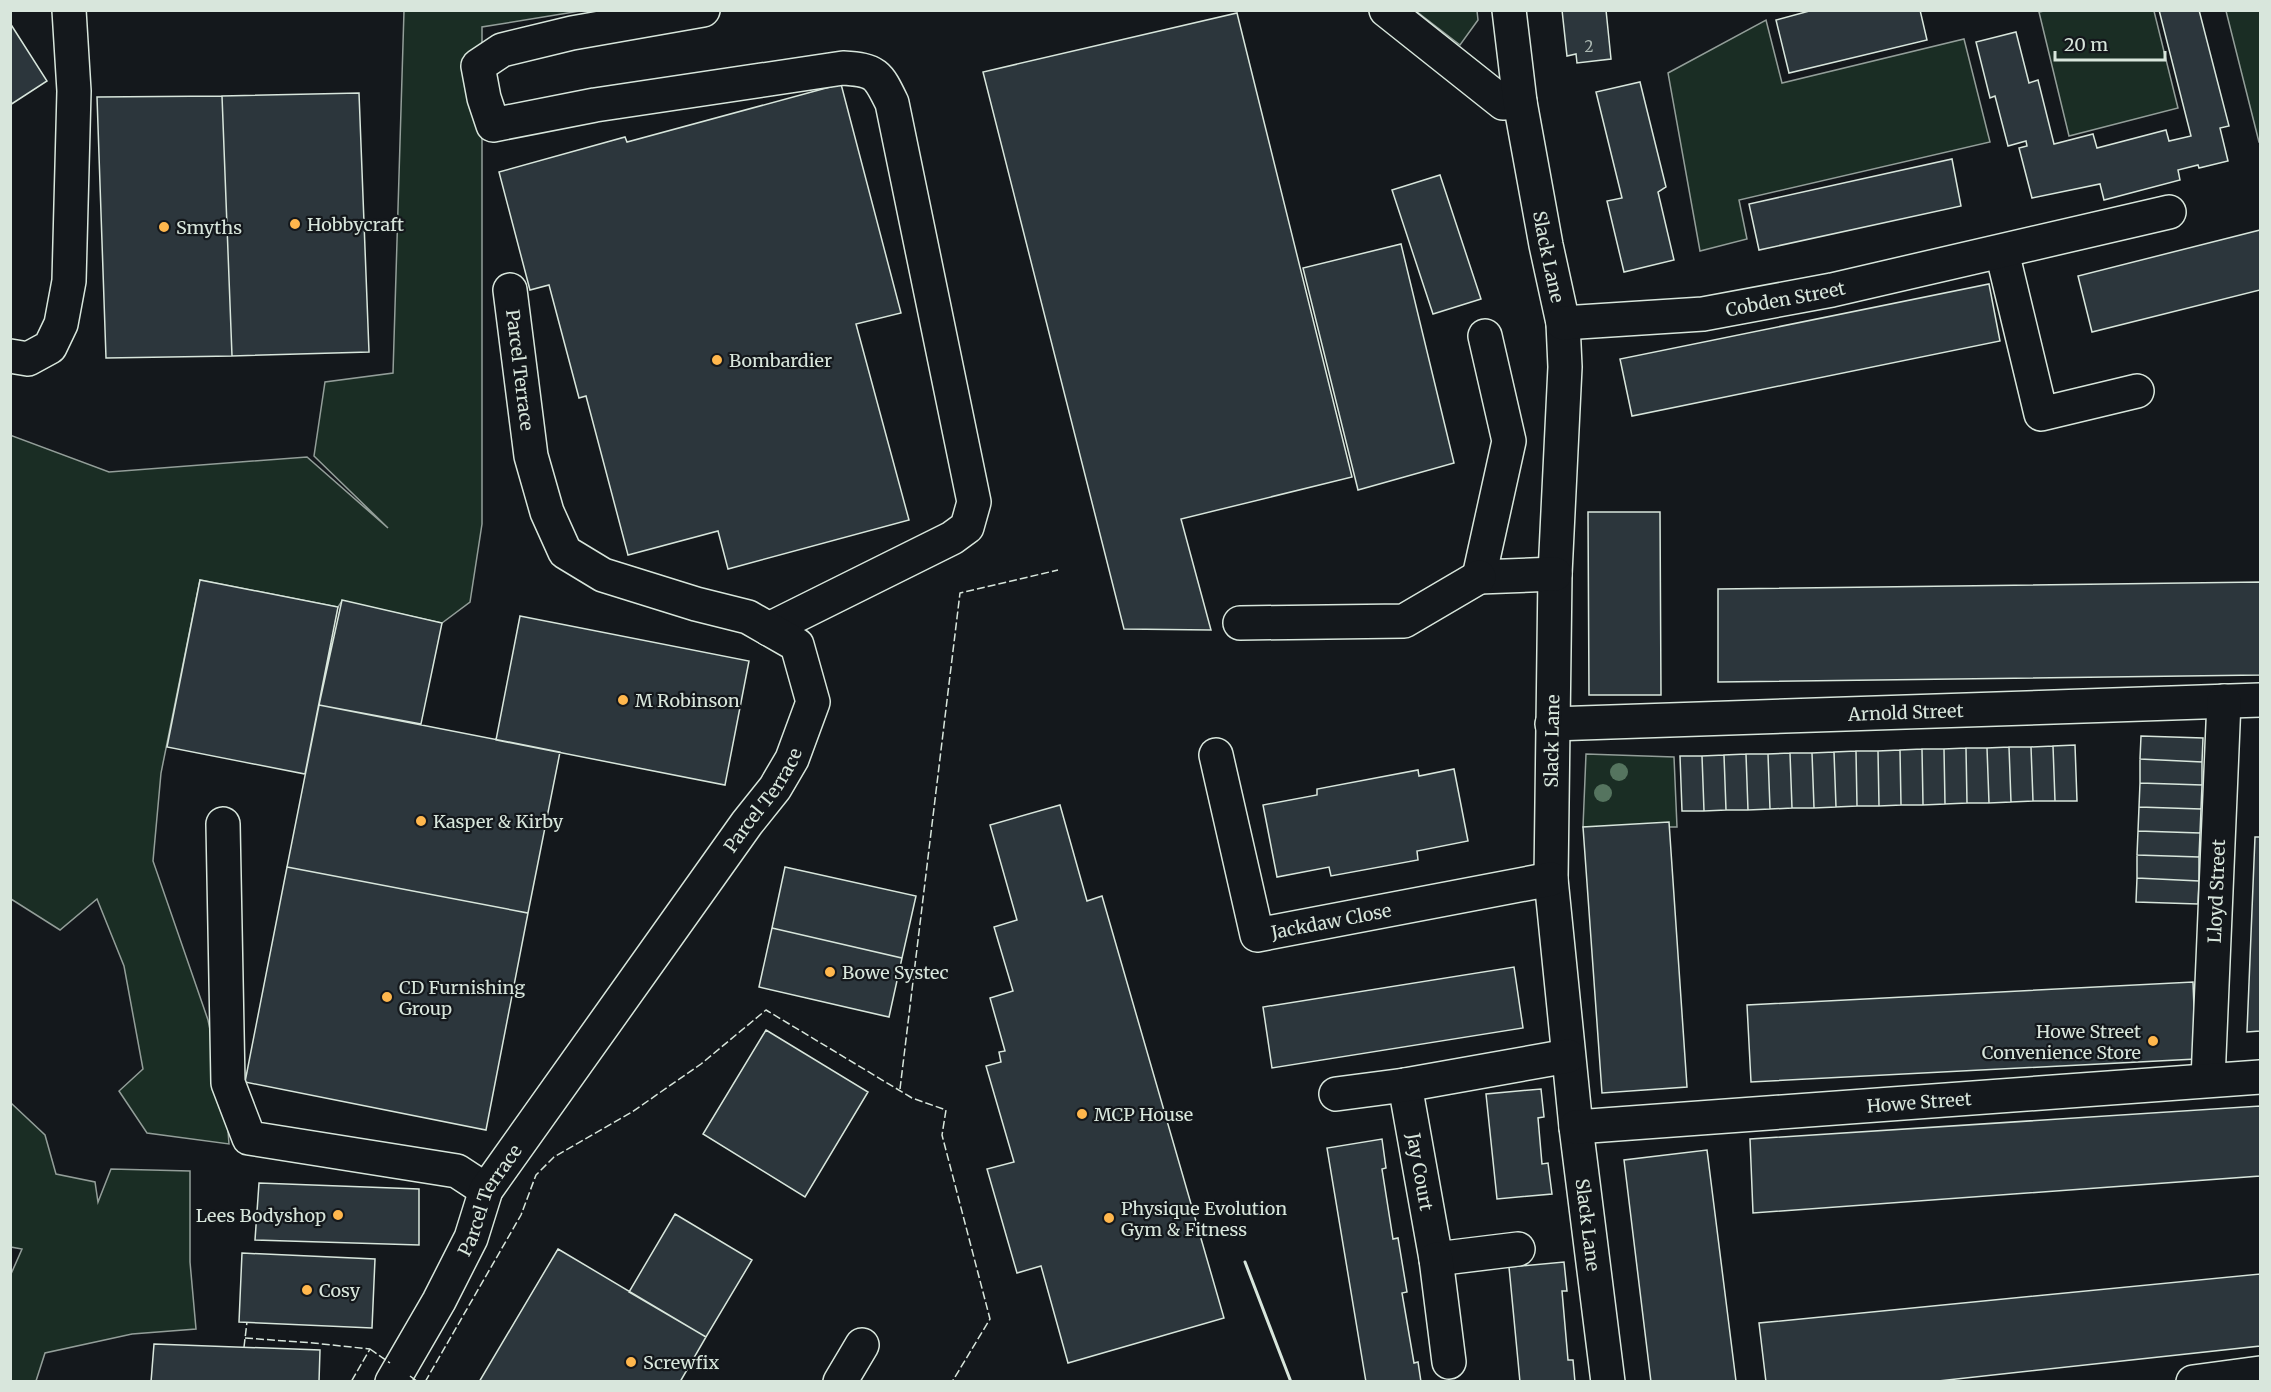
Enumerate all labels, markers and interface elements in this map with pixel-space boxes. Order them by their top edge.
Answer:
scale bar [2055,24,2164,62]
text: 20 m [2064,33,2108,56]
house number: 2 [1585,37,1594,56]
street label: Slack Lane [1529,209,1570,305]
place label: Hobbycraft [307,213,404,236]
place label: Smyths [176,216,242,239]
marker: Hobbycraft [288,217,302,231]
marker: Smyths [157,220,171,234]
street label: Cobden Street [1724,276,1847,321]
street label: Parcel Terrace [501,308,539,432]
place label: Bombardier [729,349,832,372]
marker: Bombardier [710,353,724,367]
place label: M Robinson [635,689,740,712]
marker: M Robinson [616,693,630,707]
street label: Slack Lane [1540,694,1564,788]
street label: Arnold Street [1847,699,1964,725]
street label: Parcel Terrace [718,745,807,857]
place label: Kasper & Kirby [433,810,564,833]
marker: Kasper & Kirby [414,814,428,828]
street label: Lloyd Street [2202,839,2230,944]
street label: Jackdaw Close [1268,898,1393,944]
place label: Bowe Systec [842,961,949,984]
marker: Bowe Systec [823,965,837,979]
place label: CD Furnishing Group [399,976,525,1020]
marker: CD Furnishing Group [380,990,394,1004]
place label: Howe Street Convenience Store [1982,1020,2141,1064]
marker: Howe Street Convenience Store [2146,1034,2160,1048]
street label: Howe Street [1866,1087,1972,1117]
place label: MCP House [1094,1103,1193,1126]
marker: MCP House [1075,1107,1089,1121]
street label: Jay Court [1402,1130,1439,1212]
street label: Parcel Terrace [452,1140,526,1260]
street label: Slack Lane [1571,1177,1605,1272]
place label: Physique Evolution Gym & Fitness [1121,1197,1287,1241]
place label: Lees Bodyshop [196,1204,326,1227]
marker: Lees Bodyshop [331,1208,345,1222]
marker: Physique Evolution Gym & Fitness [1102,1211,1116,1225]
place label: Cosy [319,1279,361,1302]
marker: Cosy [300,1283,314,1297]
place label: Screwfix [643,1351,720,1374]
marker: Screwfix [624,1355,638,1369]

